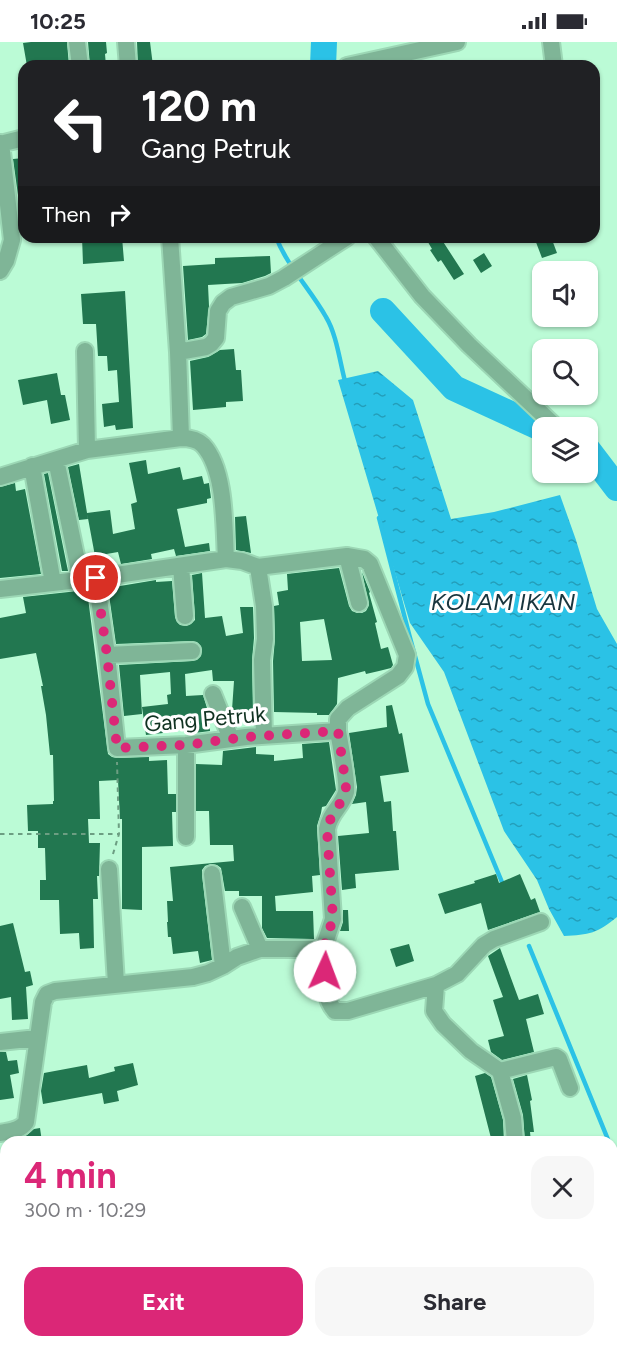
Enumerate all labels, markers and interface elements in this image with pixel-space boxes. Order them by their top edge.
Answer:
text: 10:25 [30,8,86,35]
text: 120 m [141,81,257,132]
icon: left [42,84,120,162]
text: Gang Petruk [141,132,290,165]
icon: right [103,198,136,231]
text: Then [42,201,91,228]
map controls [532,261,598,483]
button: sound [532,261,598,327]
button: search [532,339,598,405]
button: layers [532,417,598,483]
pin [70,552,121,603]
icon: arrive [79,561,112,594]
water label: KOLAM IKAN [431,587,576,616]
street label: Gang Petruk [143,700,267,738]
position arrow [293,939,357,1003]
text: 4 min [24,1154,117,1197]
button: close [531,1156,594,1219]
text: 300 m · 10:29 [24,1198,146,1222]
button: Exit [24,1267,303,1336]
button: Share [315,1267,594,1336]

